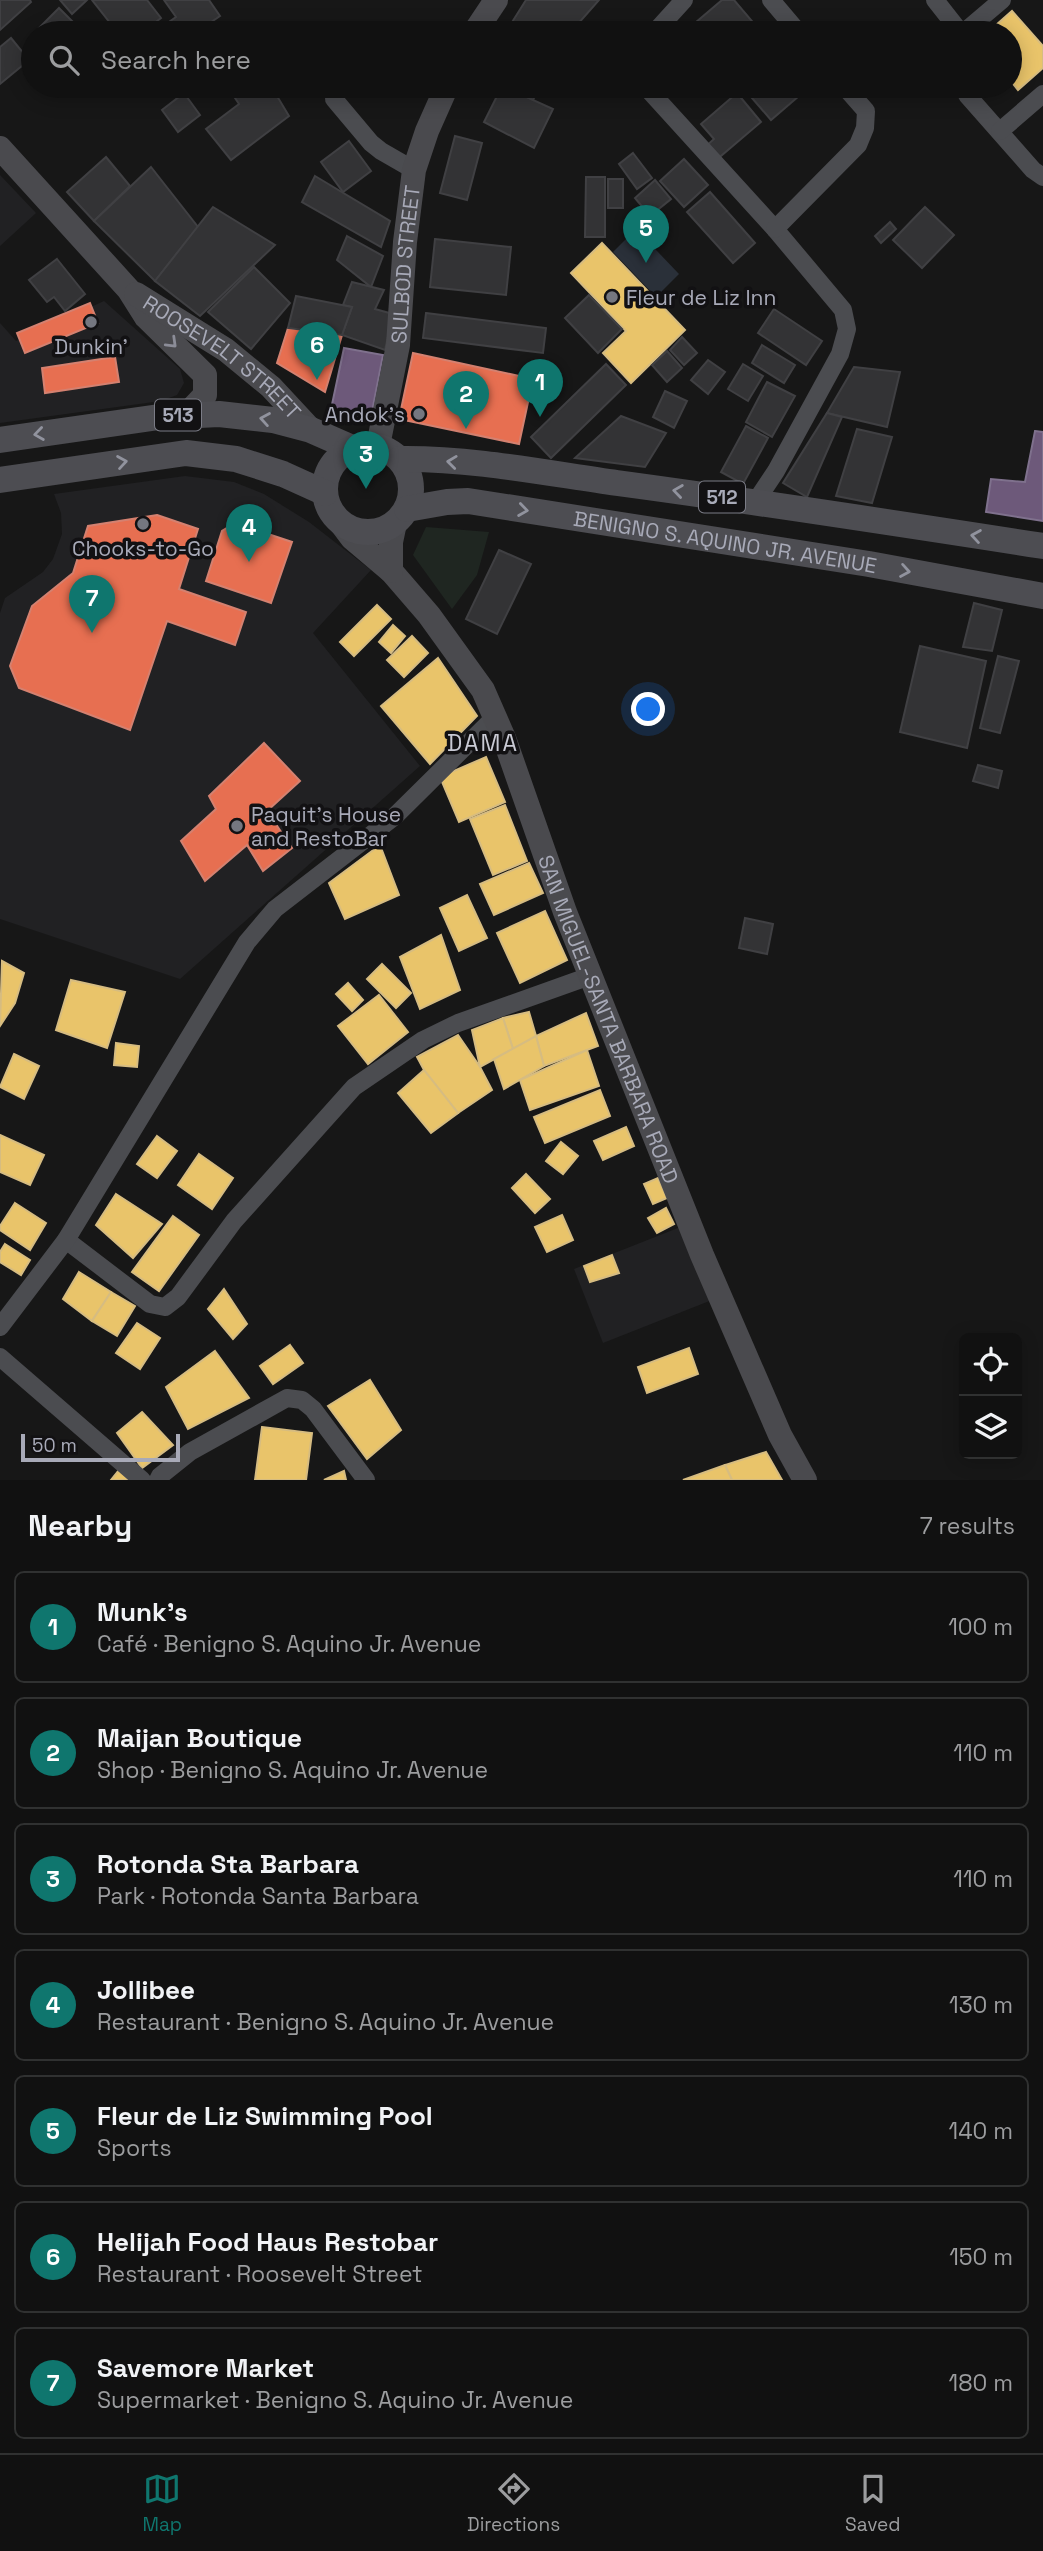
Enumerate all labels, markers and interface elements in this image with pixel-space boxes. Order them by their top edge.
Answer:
search box [21,21,1022,98]
icon: search [45,41,83,79]
text: Search here [101,43,251,77]
street label: SULBOD STREET [385,183,426,344]
pin: 5 [623,205,669,263]
place label: Fleur de Liz Inn [626,284,776,311]
street label: ROOSEVELT STREET [138,288,307,424]
marker: Fleur de Liz Inn [604,289,620,305]
marker: Dunkin' [83,314,99,330]
pin: 6 [294,322,340,380]
place label: Dunkin' [54,333,128,360]
one-way arrow [164,334,177,347]
pin: 1 [517,359,563,417]
pin: 2 [443,371,489,429]
road number: 513 [155,400,201,430]
place label: Andok's [325,401,405,428]
marker: Andok's [411,406,427,422]
one-way arrow [259,412,271,427]
one-way arrow [33,427,45,442]
pin: 3 [343,431,389,489]
one-way arrow [446,454,458,469]
one-way arrow [116,455,128,470]
road number: 512 [699,482,745,512]
one-way arrow [672,483,684,498]
one-way arrow [517,502,529,517]
pin: 4 [226,504,272,562]
street label: BENIGNO S. AQUINO JR. AVENUE [572,504,879,579]
marker: Chooks-to-Go [135,516,151,532]
one-way arrow [970,528,981,543]
place label: Chooks-to-Go [72,535,214,562]
one-way arrow [899,563,911,578]
pin: 7 [69,575,115,633]
your location [631,692,665,726]
district label: DAMA [447,728,519,758]
place label: Paquit's House and RestoBar [251,801,401,852]
marker: Paquit's House and RestoBar [229,818,245,834]
street label: SAN MIGUEL-SANTA BARBARA ROAD [532,851,685,1187]
map controls [959,1333,1022,1459]
button: locate [959,1333,1022,1396]
button: layers [959,1396,1022,1459]
scale bar [21,1431,180,1463]
text: 50 m [32,1433,77,1458]
text: Nearby [28,1506,132,1545]
text: 7 results [920,1511,1015,1541]
text: Munk's [97,1595,188,1629]
text: 1 [48,1612,58,1642]
text: 100 m [948,1612,1013,1642]
text: Café · Benigno S. Aquino Jr. Avenue [97,1629,481,1659]
text: Maijan Boutique [97,1721,302,1755]
text: 2 [46,1738,60,1768]
text: 110 m [953,1738,1013,1768]
text: Shop · Benigno S. Aquino Jr. Avenue [97,1755,488,1785]
text: Rotonda Sta Barbara [97,1847,359,1881]
text: 3 [46,1864,60,1894]
text: 110 m [953,1864,1013,1894]
text: Park · Rotonda Santa Barbara [97,1881,419,1911]
text: Jollibee [97,1973,195,2007]
text: 4 [46,1990,60,2020]
text: 130 m [949,1990,1013,2020]
text: Restaurant · Benigno S. Aquino Jr. Avenue [97,2007,554,2037]
text: Fleur de Liz Swimming Pool [97,2099,433,2133]
text: 5 [46,2116,60,2146]
text: 140 m [949,2116,1013,2146]
text: Sports [97,2133,172,2163]
text: Helijah Food Haus Restobar [97,2225,438,2259]
text: 6 [46,2242,60,2272]
text: 150 m [949,2242,1013,2272]
text: Restaurant · Roosevelt Street [97,2259,423,2289]
text: Savemore Market [97,2351,314,2385]
text: 7 [47,2368,59,2398]
text: 180 m [949,2368,1013,2398]
text: Supermarket · Benigno S. Aquino Jr. Avenue [97,2385,573,2415]
tab: Map [142,2470,182,2537]
tab: Directions [467,2470,560,2537]
tab: Saved [845,2470,901,2537]

